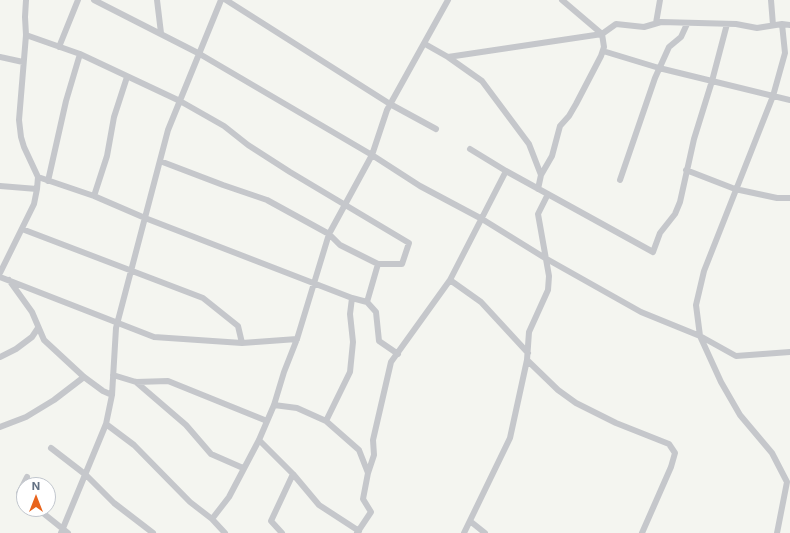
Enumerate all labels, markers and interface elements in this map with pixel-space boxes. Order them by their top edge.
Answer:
north arrow [16,477,56,517]
text: N [32,479,40,493]

